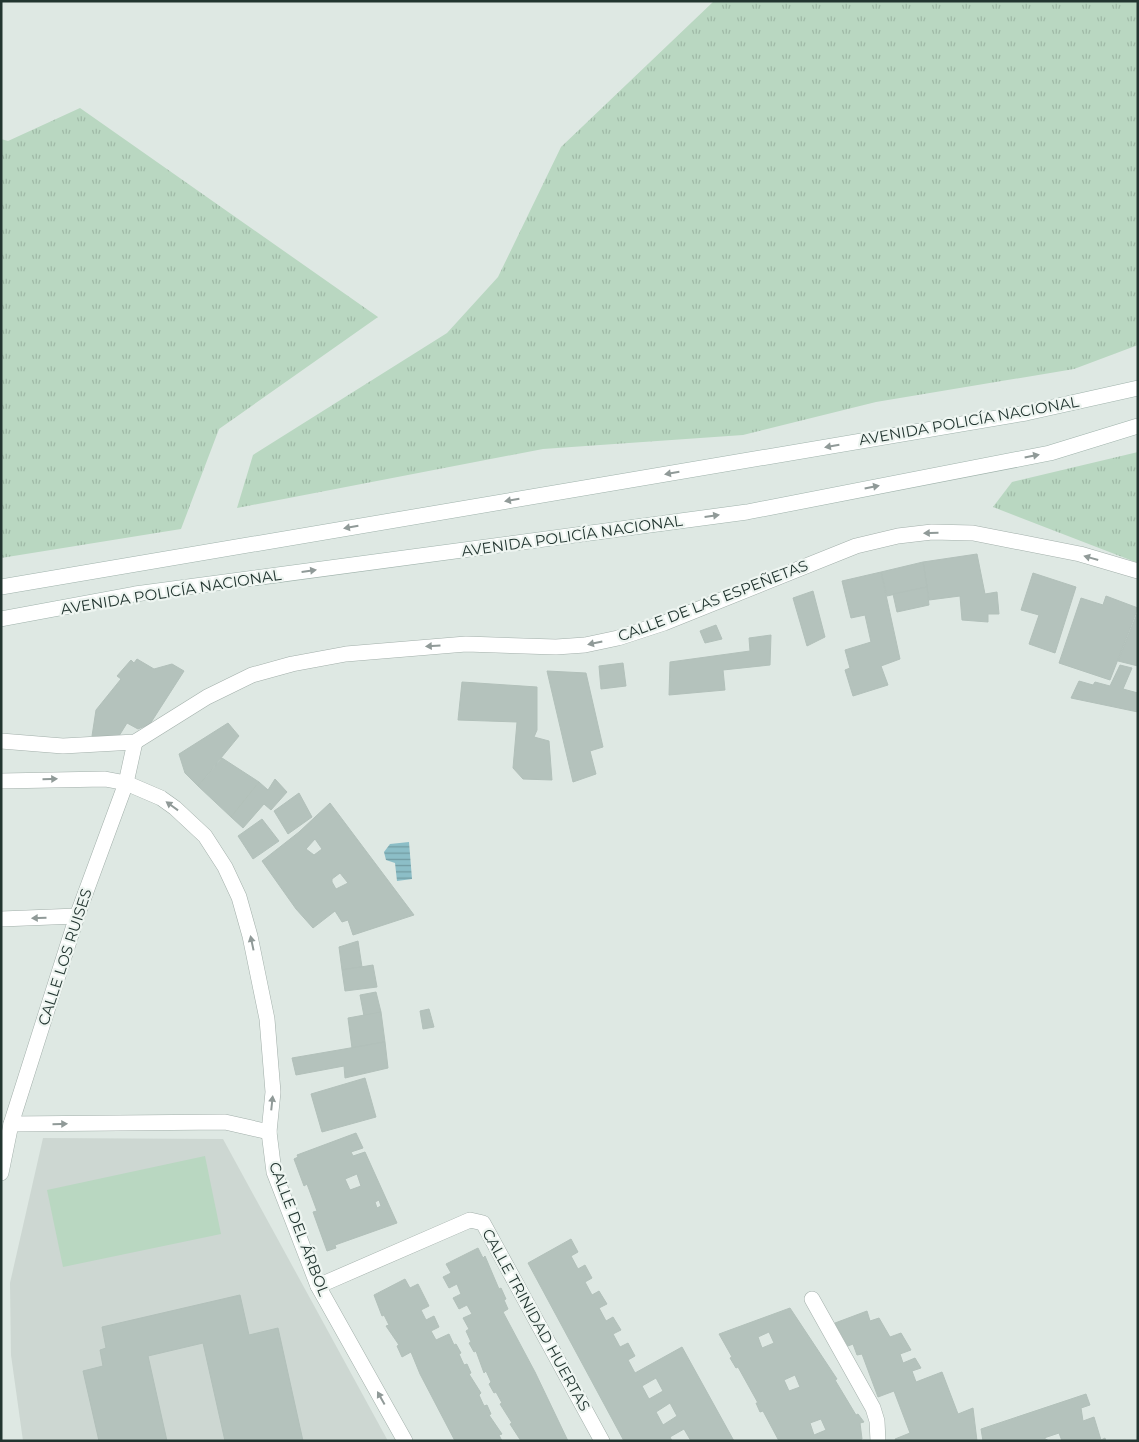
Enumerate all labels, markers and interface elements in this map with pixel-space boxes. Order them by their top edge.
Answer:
street label: AVENIDA POLICÍA NACIONAL [857,392,1081,449]
one-way arrow [824,442,840,450]
one-way arrow [1024,452,1040,460]
one-way arrow [663,469,679,477]
one-way arrow [865,483,880,491]
one-way arrow [503,497,519,505]
street label: AVENIDA POLICÍA NACIONAL [460,511,684,560]
one-way arrow [705,512,721,520]
one-way arrow [343,524,359,532]
one-way arrow [923,529,939,537]
one-way arrow [1083,553,1098,561]
street label: CALLE DE LAS ESPEÑETAS [615,555,811,646]
street label: AVENIDA POLICÍA NACIONAL [59,565,283,618]
one-way arrow [301,567,317,575]
one-way arrow [588,639,603,647]
one-way arrow [425,642,441,650]
one-way arrow [42,775,58,783]
one-way arrow [165,801,178,811]
street label: CALLE LOS RUISES [33,886,96,1028]
one-way arrow [31,914,47,922]
one-way arrow [247,934,255,950]
one-way arrow [268,1095,276,1111]
one-way arrow [52,1119,68,1127]
street label: CALLE DEL ÁRBOL [265,1159,334,1299]
street label: CALLE TRINIDAD HUERTAS [478,1225,595,1414]
one-way arrow [377,1391,385,1405]

